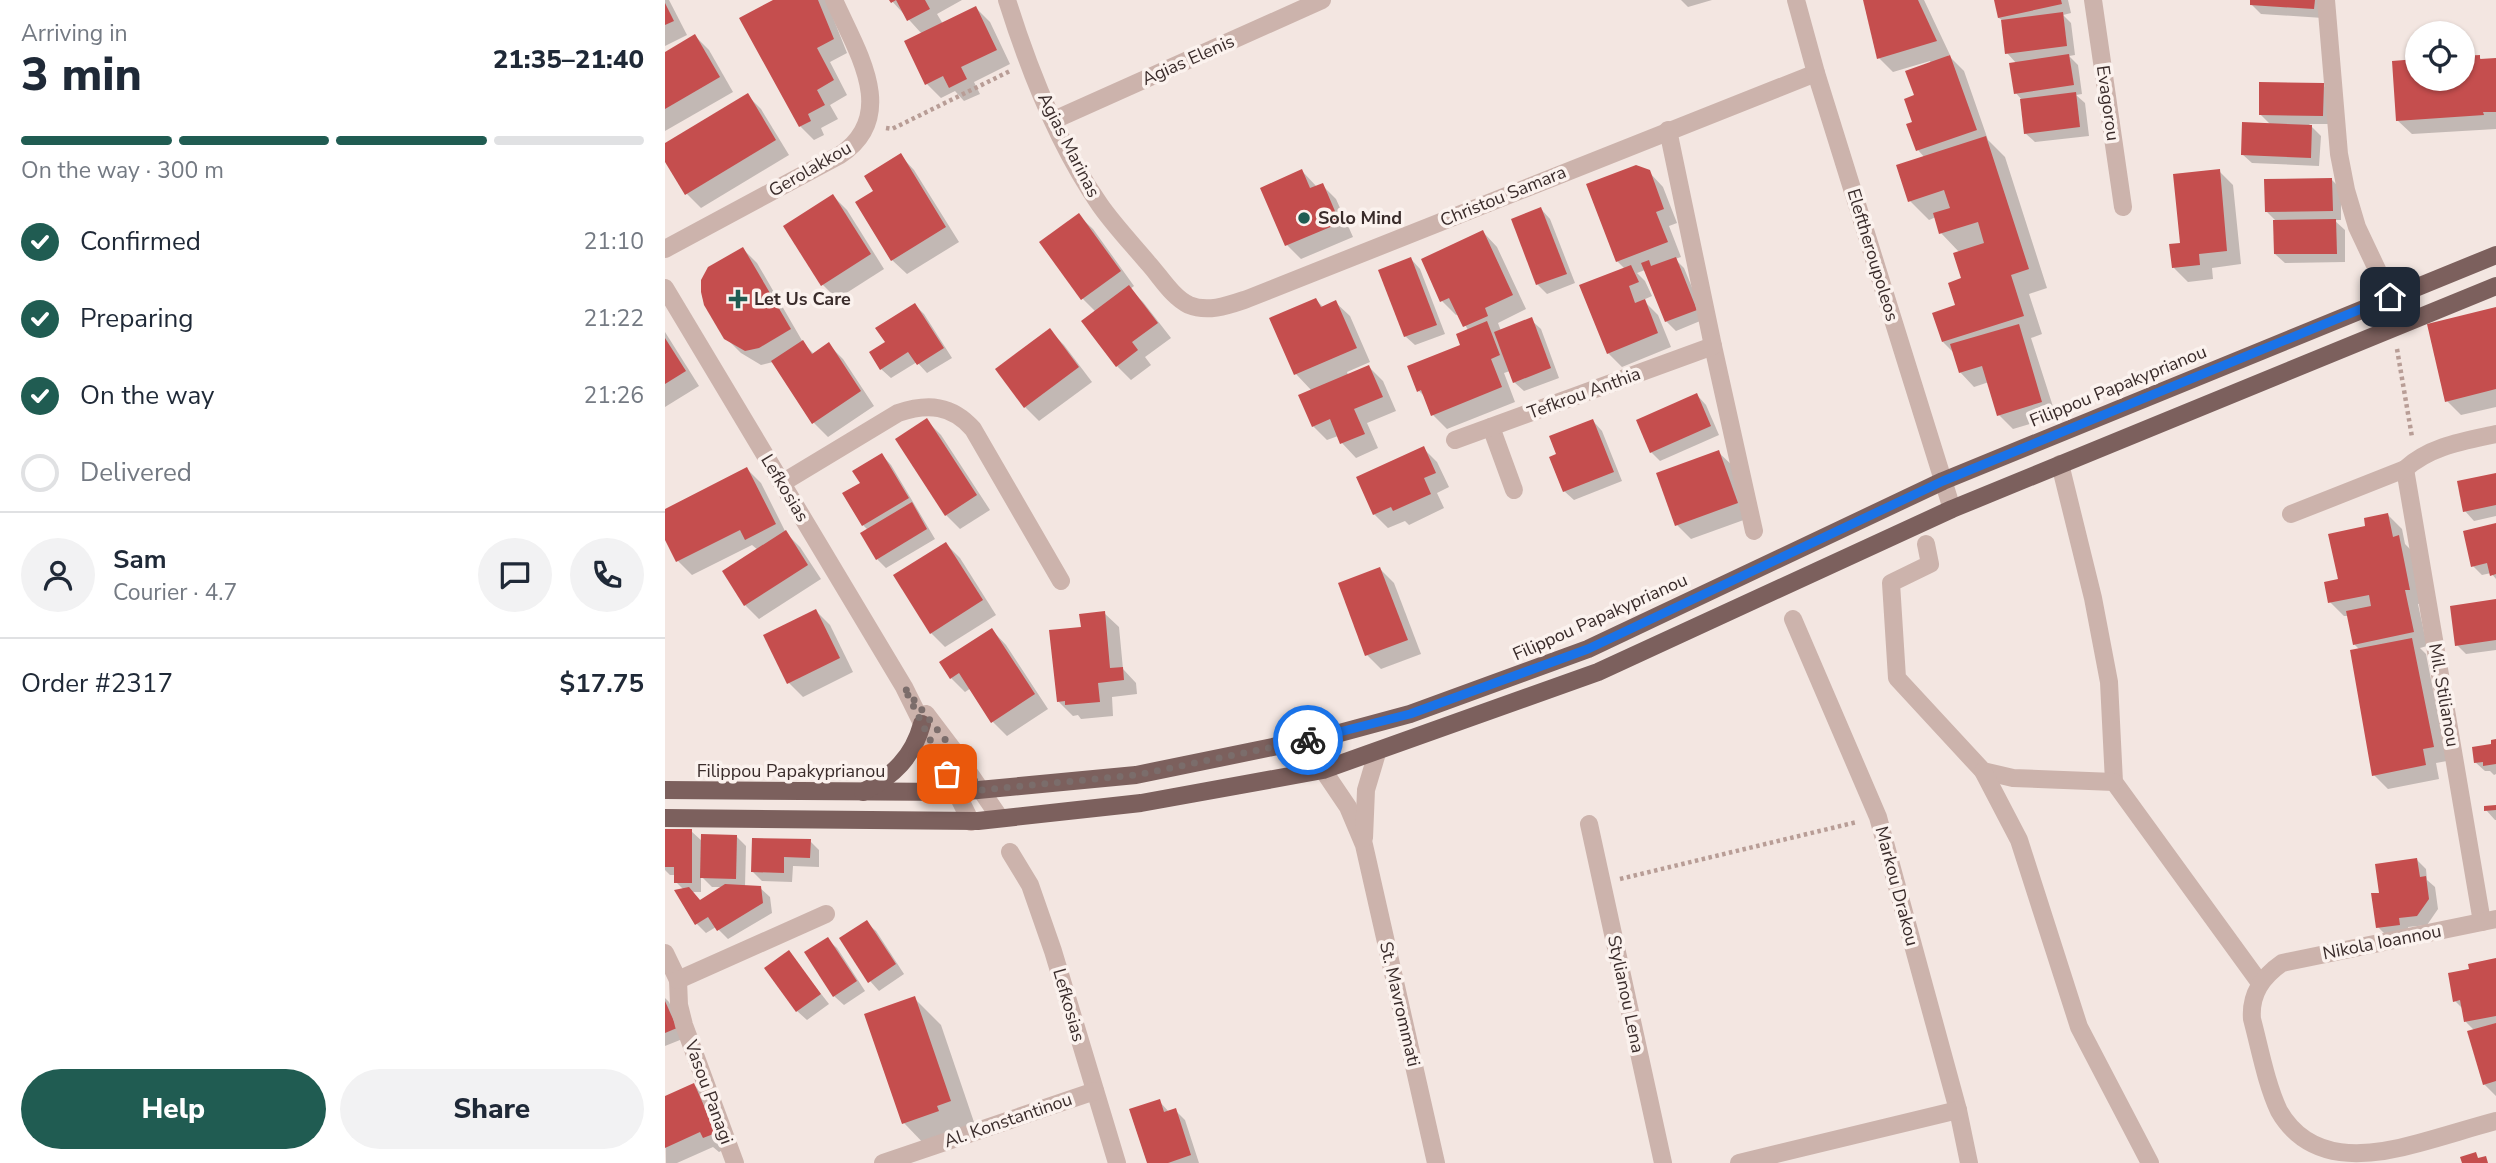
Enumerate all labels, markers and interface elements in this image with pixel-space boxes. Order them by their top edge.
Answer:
text: Arriving in [21,18,128,49]
map controls [2405,21,2475,91]
button: locate [2405,21,2475,91]
street label: Agias Elenis [1138,29,1238,91]
text: 21:35–21:40 [493,42,644,77]
text: 3 min [21,43,142,106]
street label: Evagorou [2091,64,2125,142]
street label: Agias Marinas [1032,89,1106,201]
street label: Gerolakkou [764,136,856,202]
text: On the way · 300 m [21,155,224,186]
street label: Christou Samara [1436,160,1570,232]
street label: Eleftheroupoleos [1841,186,1905,324]
place label: Solo Mind [1318,206,1402,230]
marker: Solo Mind [1296,210,1312,226]
icon: check [21,223,59,261]
text: Confirmed [80,224,201,259]
text: 21:10 [584,226,644,257]
pin [2360,267,2420,327]
icon: home [2371,278,2409,316]
place label: Let Us Care [754,287,851,311]
marker: Let Us Care [728,289,748,309]
icon: check [21,300,59,338]
text: Preparing [80,301,193,336]
text: 21:22 [584,303,644,334]
street label: Filippou Papakyprianou [2026,340,2210,432]
street label: Tefkrou Anthia [1524,361,1644,425]
icon: check [21,377,59,415]
text: On the way [80,378,214,413]
text: 21:26 [584,380,644,411]
street label: Lefkosias [755,450,815,526]
text: Delivered [80,455,192,490]
button: person [21,538,95,612]
button: chat [478,538,552,612]
button: phone [570,538,644,612]
text: Sam [113,542,166,577]
street label: Filippou Papakyprianou [1509,568,1691,666]
text: Courier · 4.7 [113,577,237,608]
street label: Mil. Stilianou [2423,641,2465,749]
text: Order #2317 [21,666,173,701]
text: $17.75 [560,666,644,701]
courier [1273,705,1343,775]
icon: bike [1289,721,1327,759]
pin [917,744,977,804]
icon: bag [928,755,966,793]
street label: Filippou Papakyprianou [697,759,885,783]
street label: Markou Drakou [1869,823,1925,949]
street label: Nikola Ioannou [2321,919,2443,965]
street label: Stylianou Lena [1602,933,1650,1055]
street label: St. Mavrommati [1374,939,1426,1069]
street label: Lefkosias [1047,966,1091,1044]
street label: Vasou Panagi [679,1036,739,1147]
button: Help [21,1069,326,1149]
button: Share [340,1069,644,1149]
street label: Al. Konstantinou [941,1087,1075,1153]

